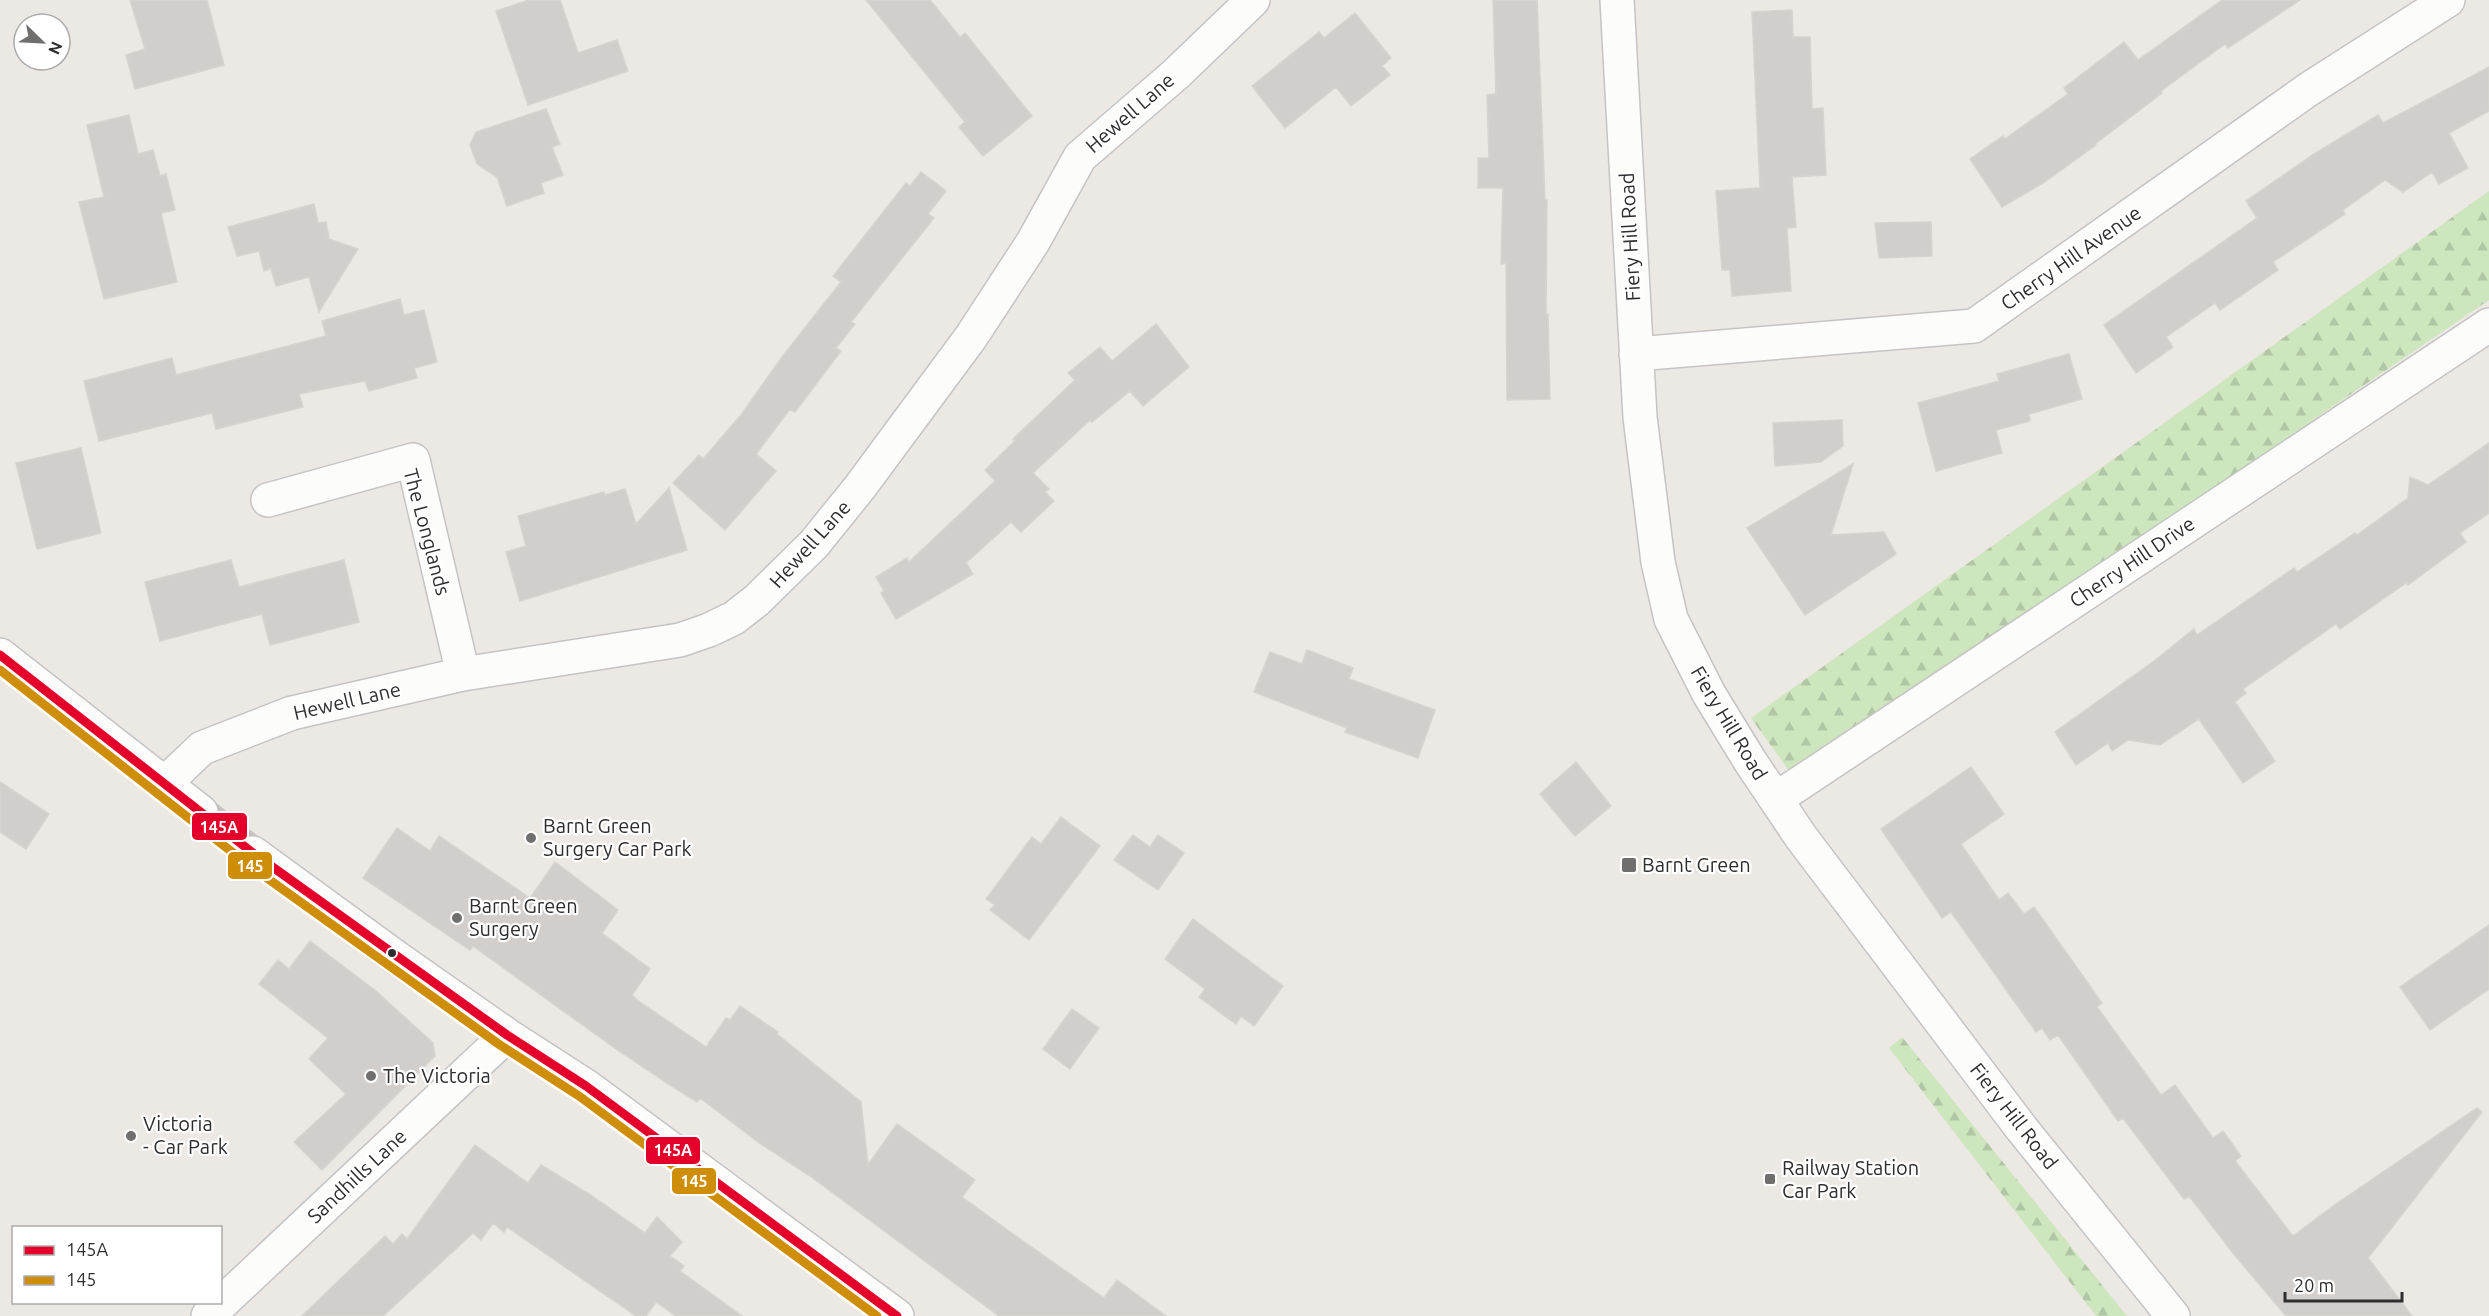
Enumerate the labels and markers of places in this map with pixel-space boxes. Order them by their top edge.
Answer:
place label: Barnt Green Surgery Car Park [543,814,692,860]
marker: Barnt Green Surgery Car Park [524,831,538,845]
place label: Barnt Green [1642,853,1751,876]
marker: Barnt Green [1620,856,1638,874]
place label: Barnt Green Surgery [469,894,578,940]
marker: Barnt Green Surgery [450,911,464,925]
unlabelled marker [386,947,398,959]
place label: The Victoria [383,1064,491,1087]
marker: The Victoria [364,1069,378,1083]
place label: Victoria - Car Park [143,1112,228,1158]
marker: Victoria - Car Park [124,1129,138,1143]
place label: Railway Station Car Park [1782,1156,1919,1202]
marker: Railway Station Car Park [1763,1172,1777,1186]

